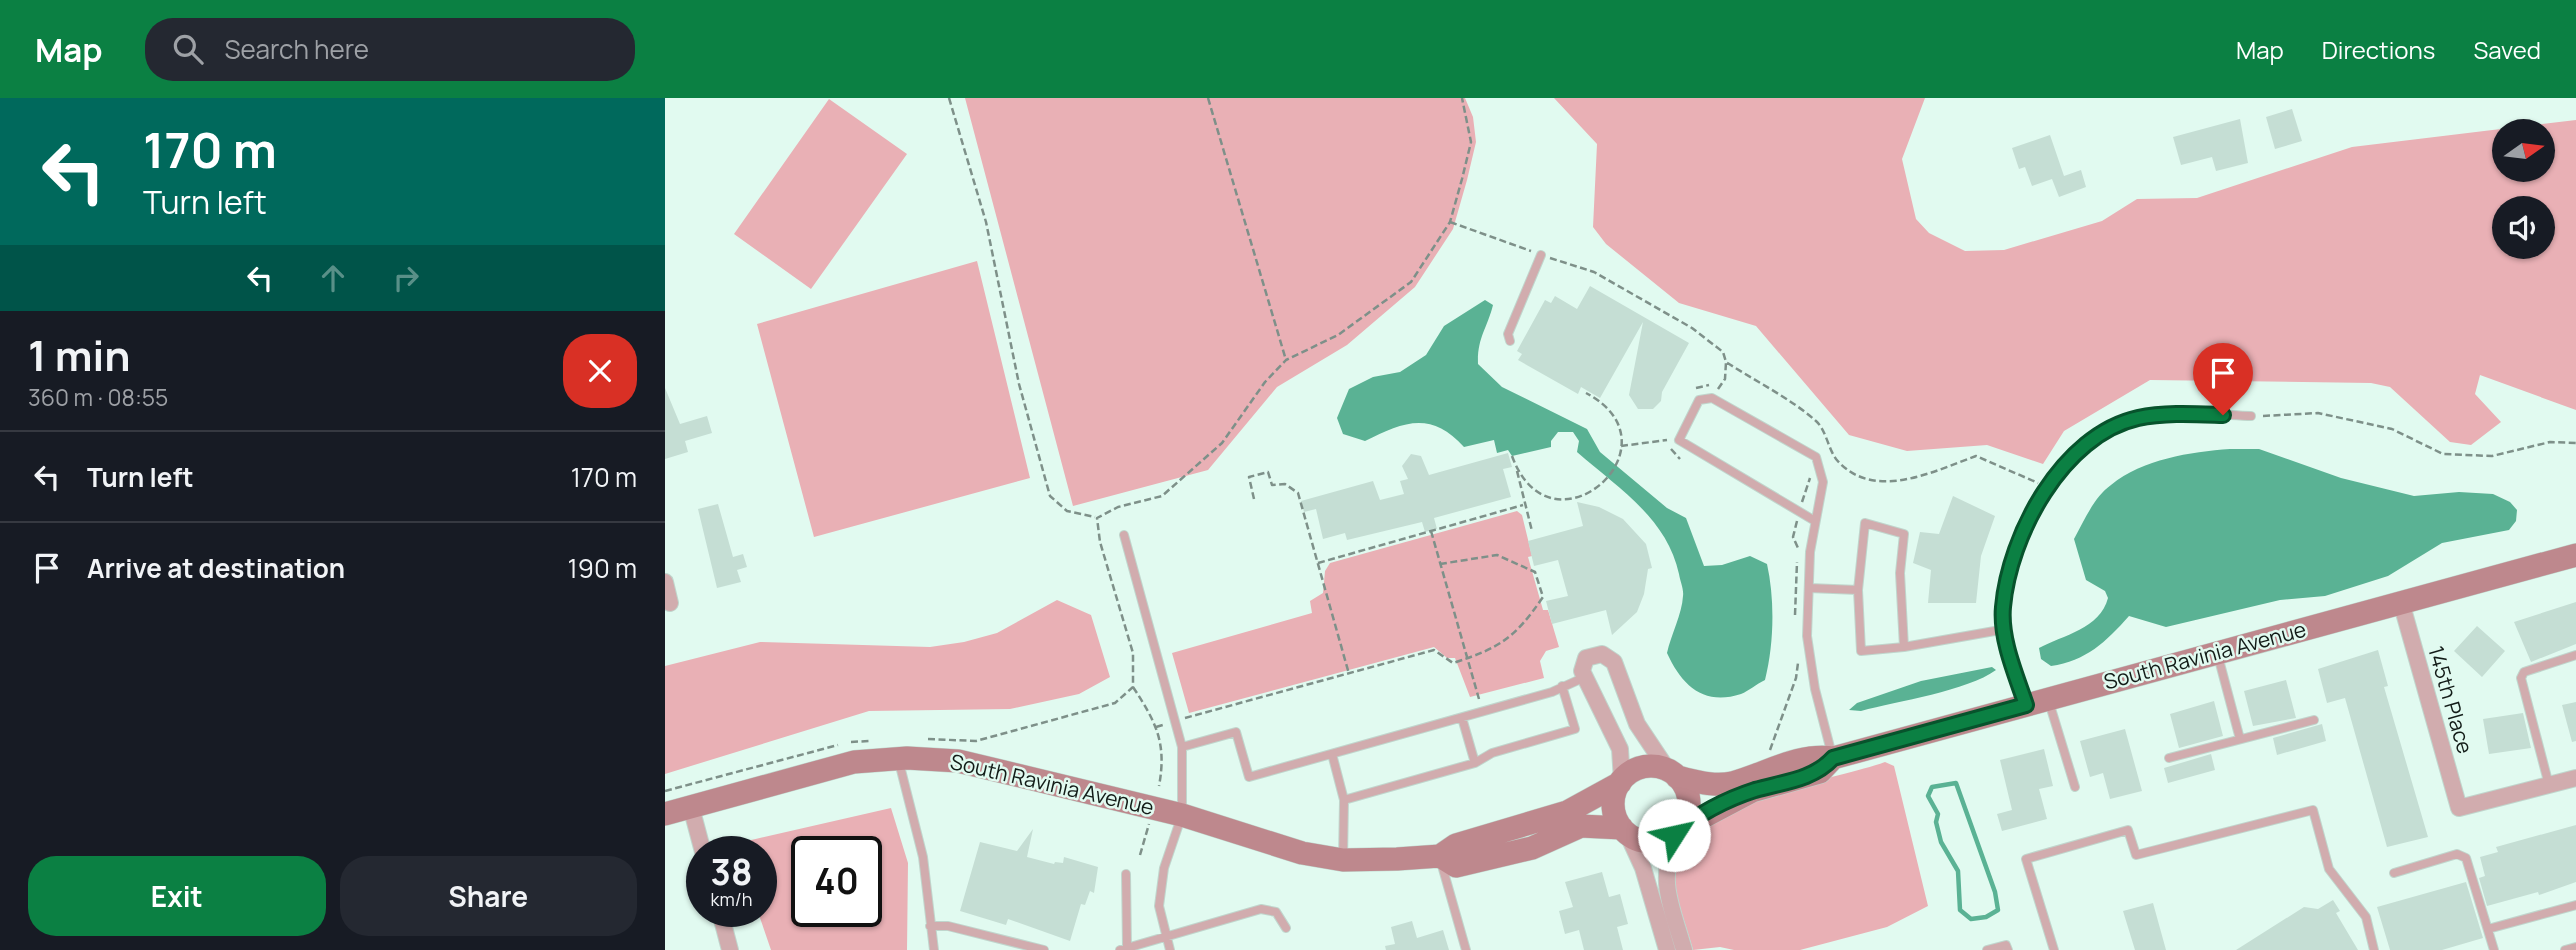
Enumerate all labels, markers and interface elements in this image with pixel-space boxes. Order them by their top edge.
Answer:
search box [145,18,635,81]
text: Map [35,27,103,72]
icon: search [169,30,207,68]
text: Search here [225,31,369,67]
text: Map [2236,33,2284,66]
text: Directions [2322,33,2435,66]
text: Saved [2473,33,2541,66]
text: 170 m [143,116,277,183]
north arrow [2492,119,2555,182]
map controls [2492,119,2555,259]
icon: left [28,126,119,217]
text: Turn left [143,180,267,224]
button: sound [2492,196,2555,259]
icon: left [241,259,279,297]
icon: ahead [314,259,352,297]
icon: right [387,259,425,297]
text: 1 min [28,326,131,384]
button: close [563,334,637,408]
pin [2193,343,2253,415]
icon: arrive [2204,354,2242,392]
text: 360 m · 08:55 [28,381,168,413]
icon: left [28,458,66,496]
text: Turn left [87,459,194,495]
text: 170 m [571,459,637,495]
icon: arrive [28,549,66,587]
text: Arrive at destination [87,550,345,586]
text: 190 m [568,550,637,586]
street label: South Ravinia Avenue [2101,615,2309,695]
street label: 145th Place [2422,643,2480,757]
street label: South Ravinia Avenue [948,747,1157,821]
position arrow [1637,798,1711,872]
speed limit sign: 40 [791,836,882,927]
text: 38 [711,848,752,896]
button: Exit [28,856,326,936]
button: Share [340,856,637,936]
text: km/h [711,887,752,911]

